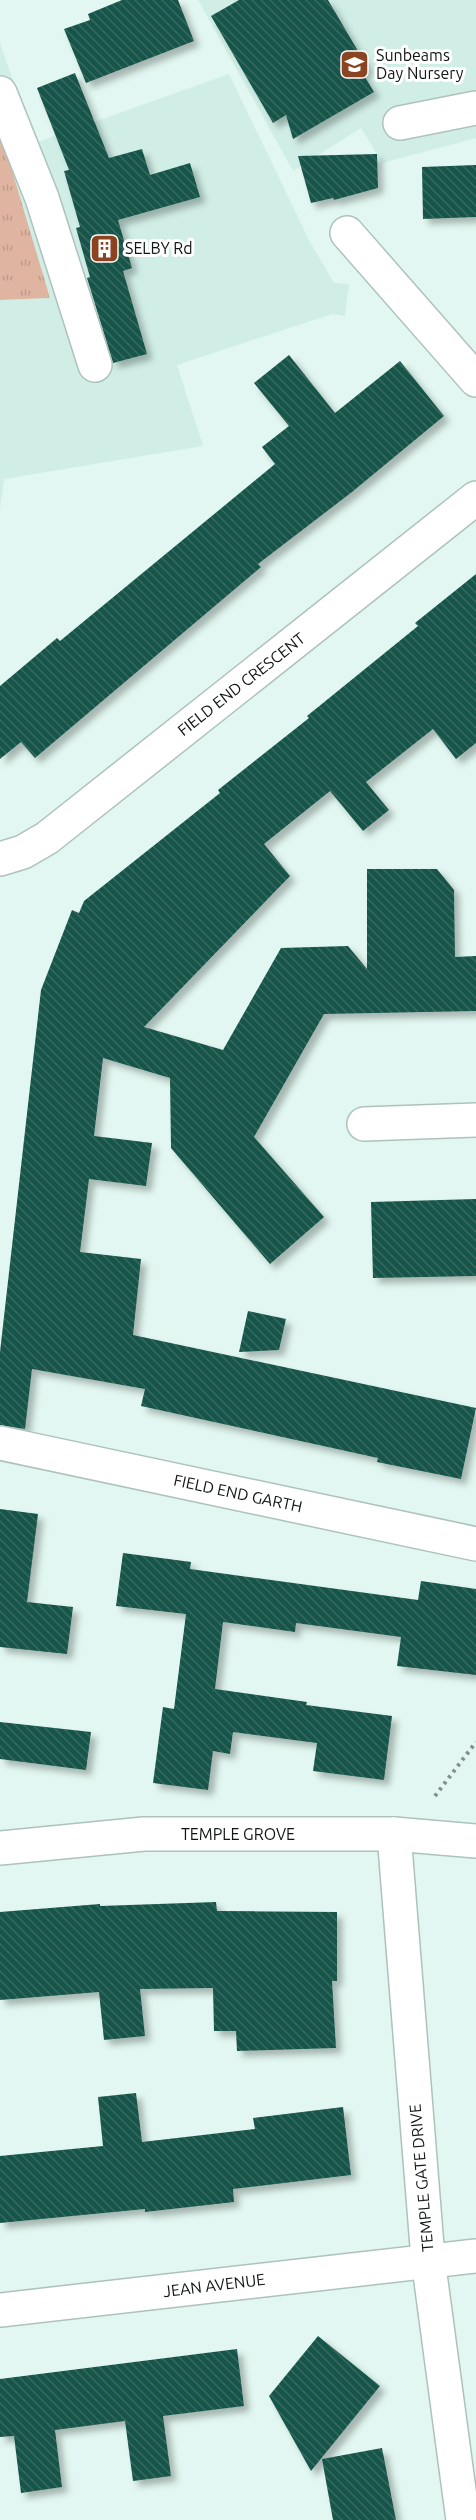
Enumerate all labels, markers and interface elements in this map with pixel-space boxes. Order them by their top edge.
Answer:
place label: Sunbeams Day Nursery [376,46,464,82]
school or university icon: Sunbeams Day Nursery [339,48,371,80]
building icon: SELBY Rd [88,232,120,264]
place label: SELBY Rd [125,239,193,257]
street label: FIELD END CRESCENT [174,629,308,739]
street label: FIELD END GARTH [172,1471,304,1515]
street label: TEMPLE GROVE [181,1825,295,1843]
street label: TEMPLE GATE DRIVE [406,2103,436,2253]
street label: JEAN AVENUE [162,2270,266,2300]

